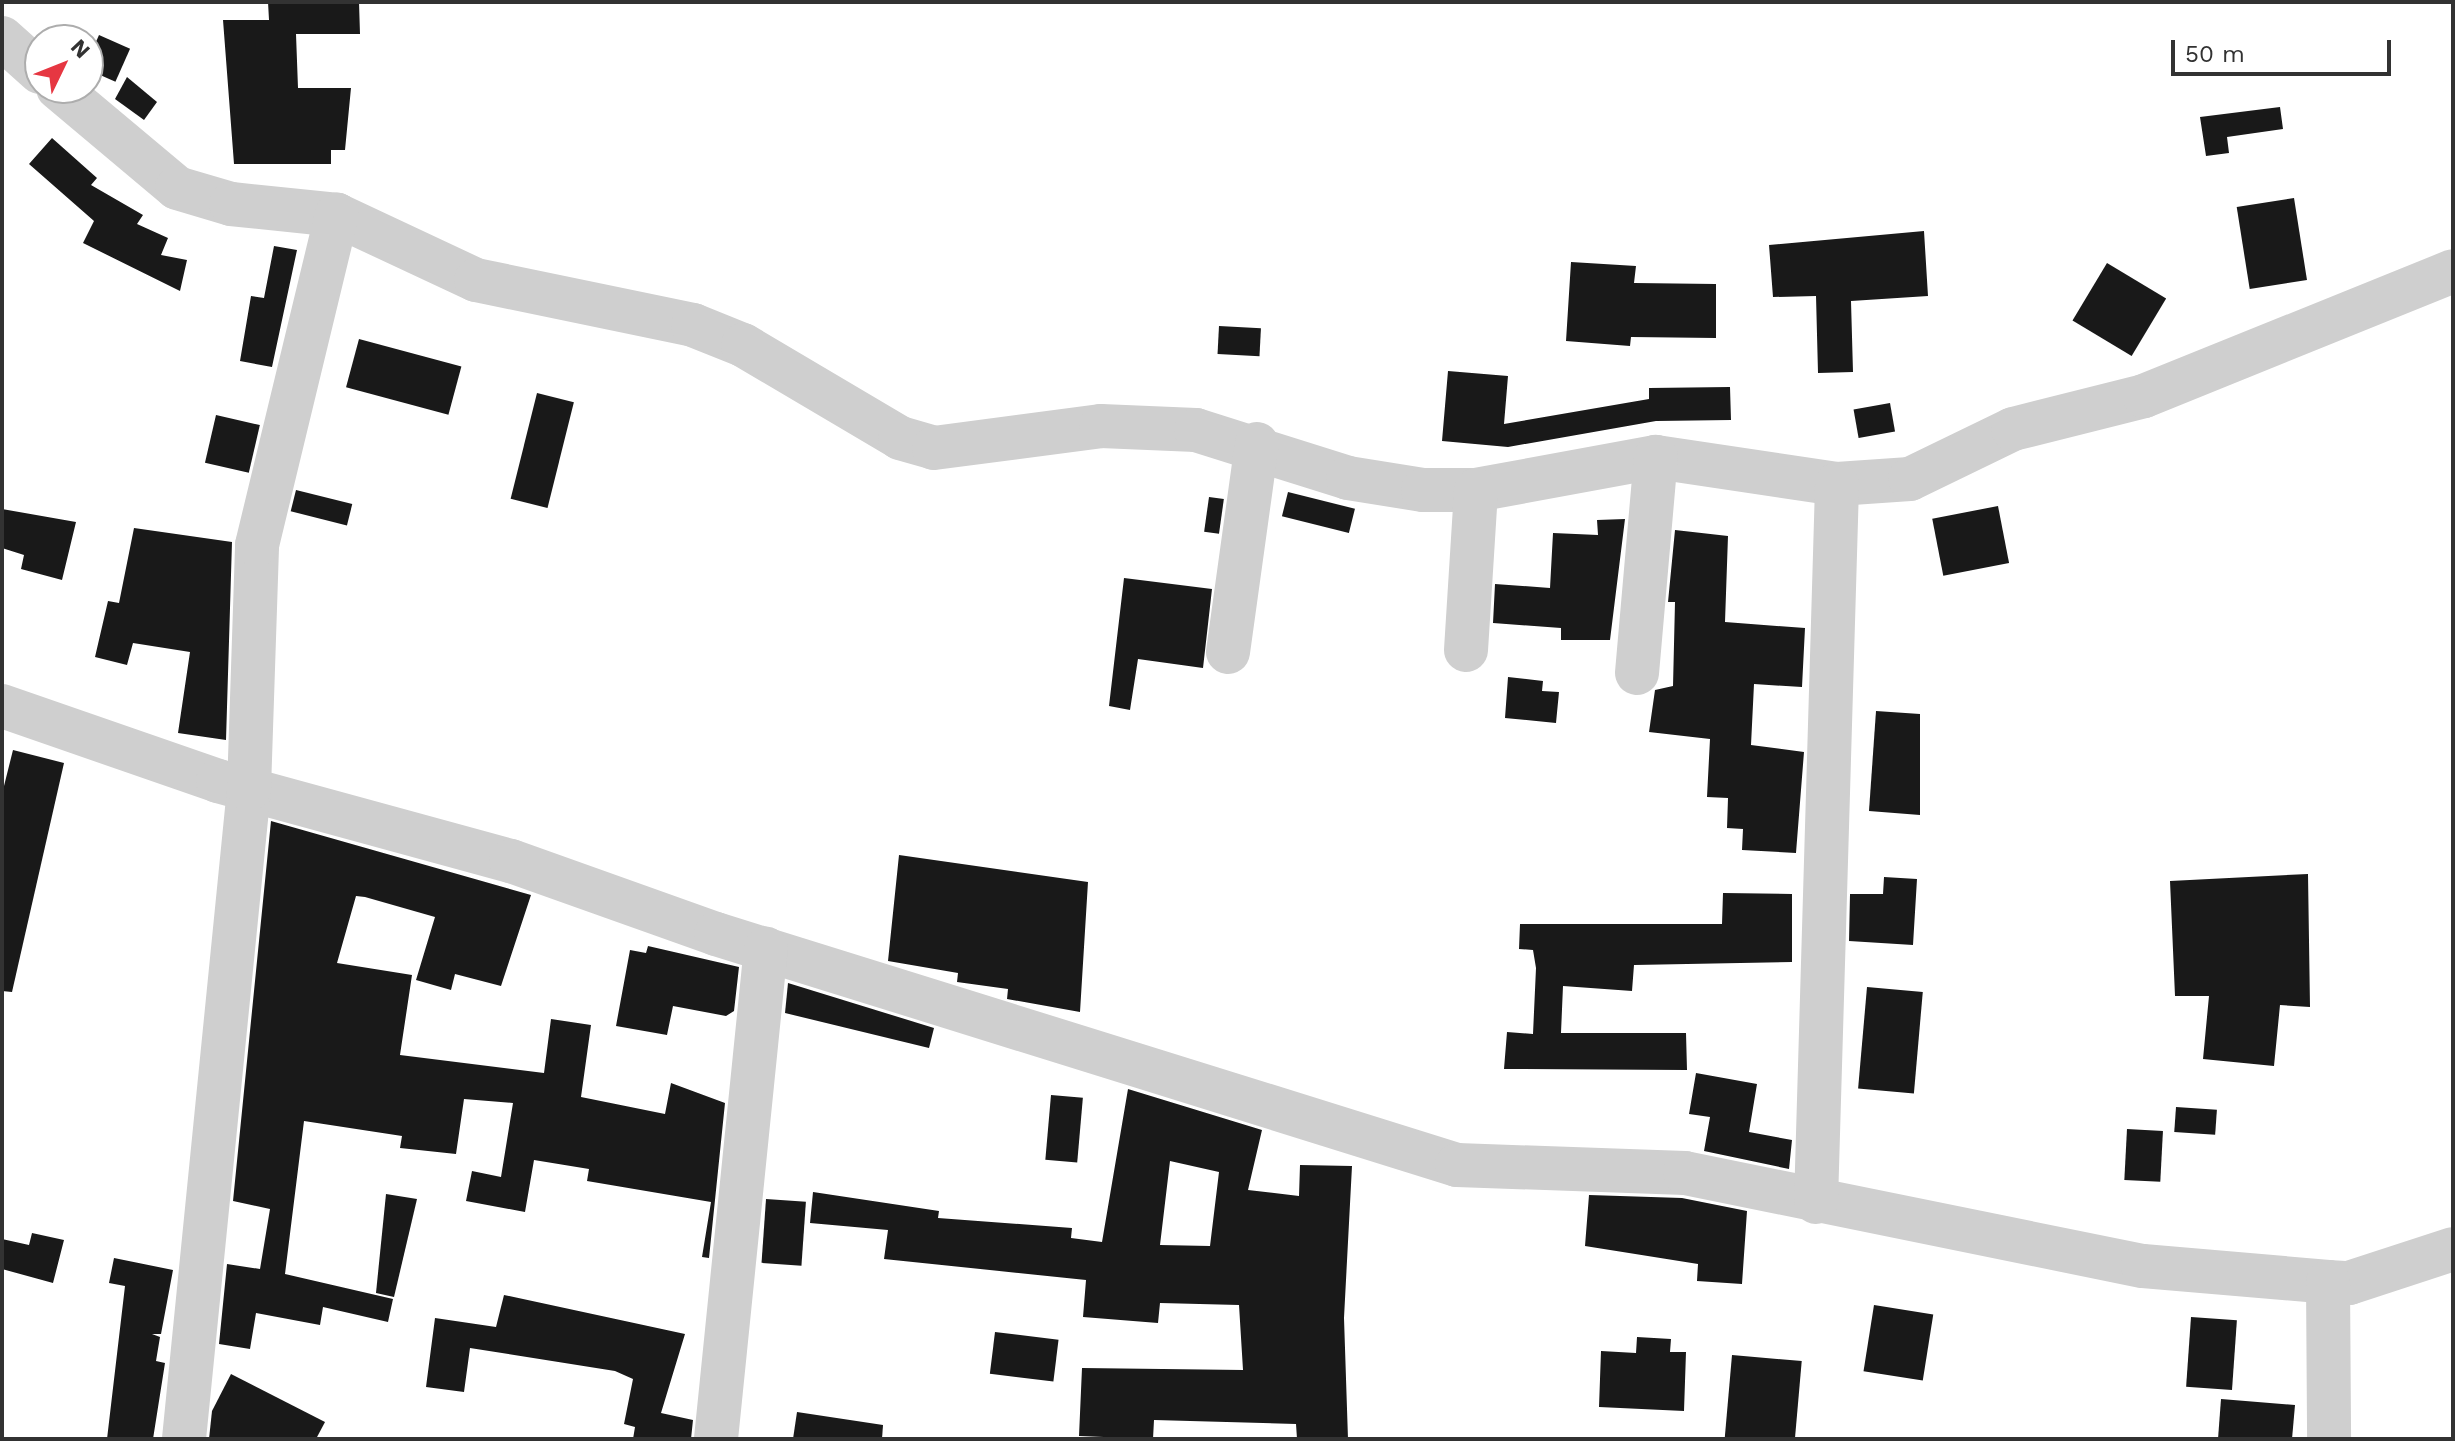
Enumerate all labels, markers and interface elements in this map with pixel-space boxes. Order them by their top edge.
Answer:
north arrow [24,24,104,104]
scale bar [2175,24,2395,74]
text: N [66,34,95,63]
text: 50 m [2185,40,2245,68]

